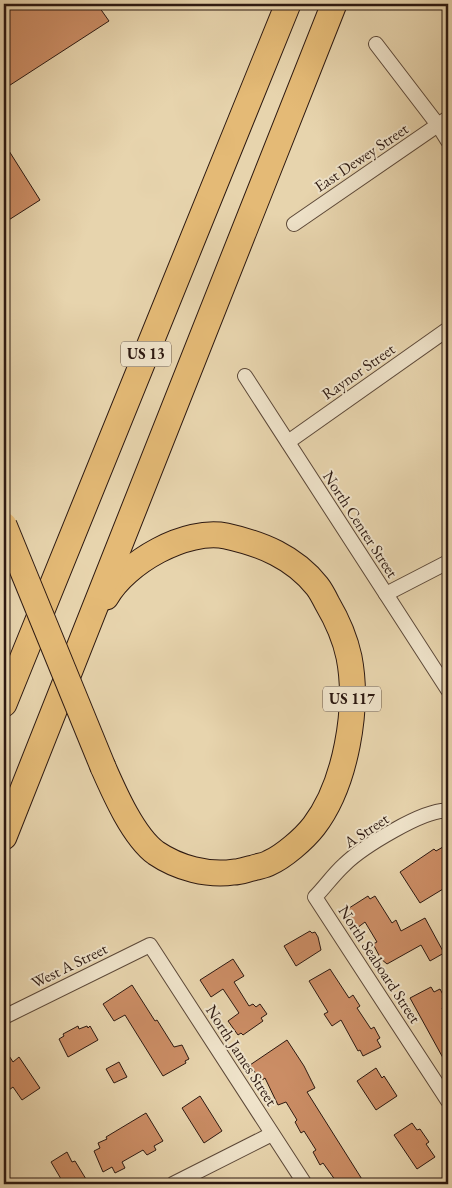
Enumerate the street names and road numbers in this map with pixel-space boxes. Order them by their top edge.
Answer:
street label: East Dewey Street [310,118,412,197]
street label: Raynor Street [318,339,399,404]
road number: US 13 [121,342,171,366]
street label: North Center Street [318,467,403,582]
road number: US 117 [323,686,381,712]
street label: A Street [339,808,393,853]
street label: North Seaboard Street [334,901,426,1027]
street label: West A Street [28,938,111,993]
street label: North James Street [201,1001,282,1110]

